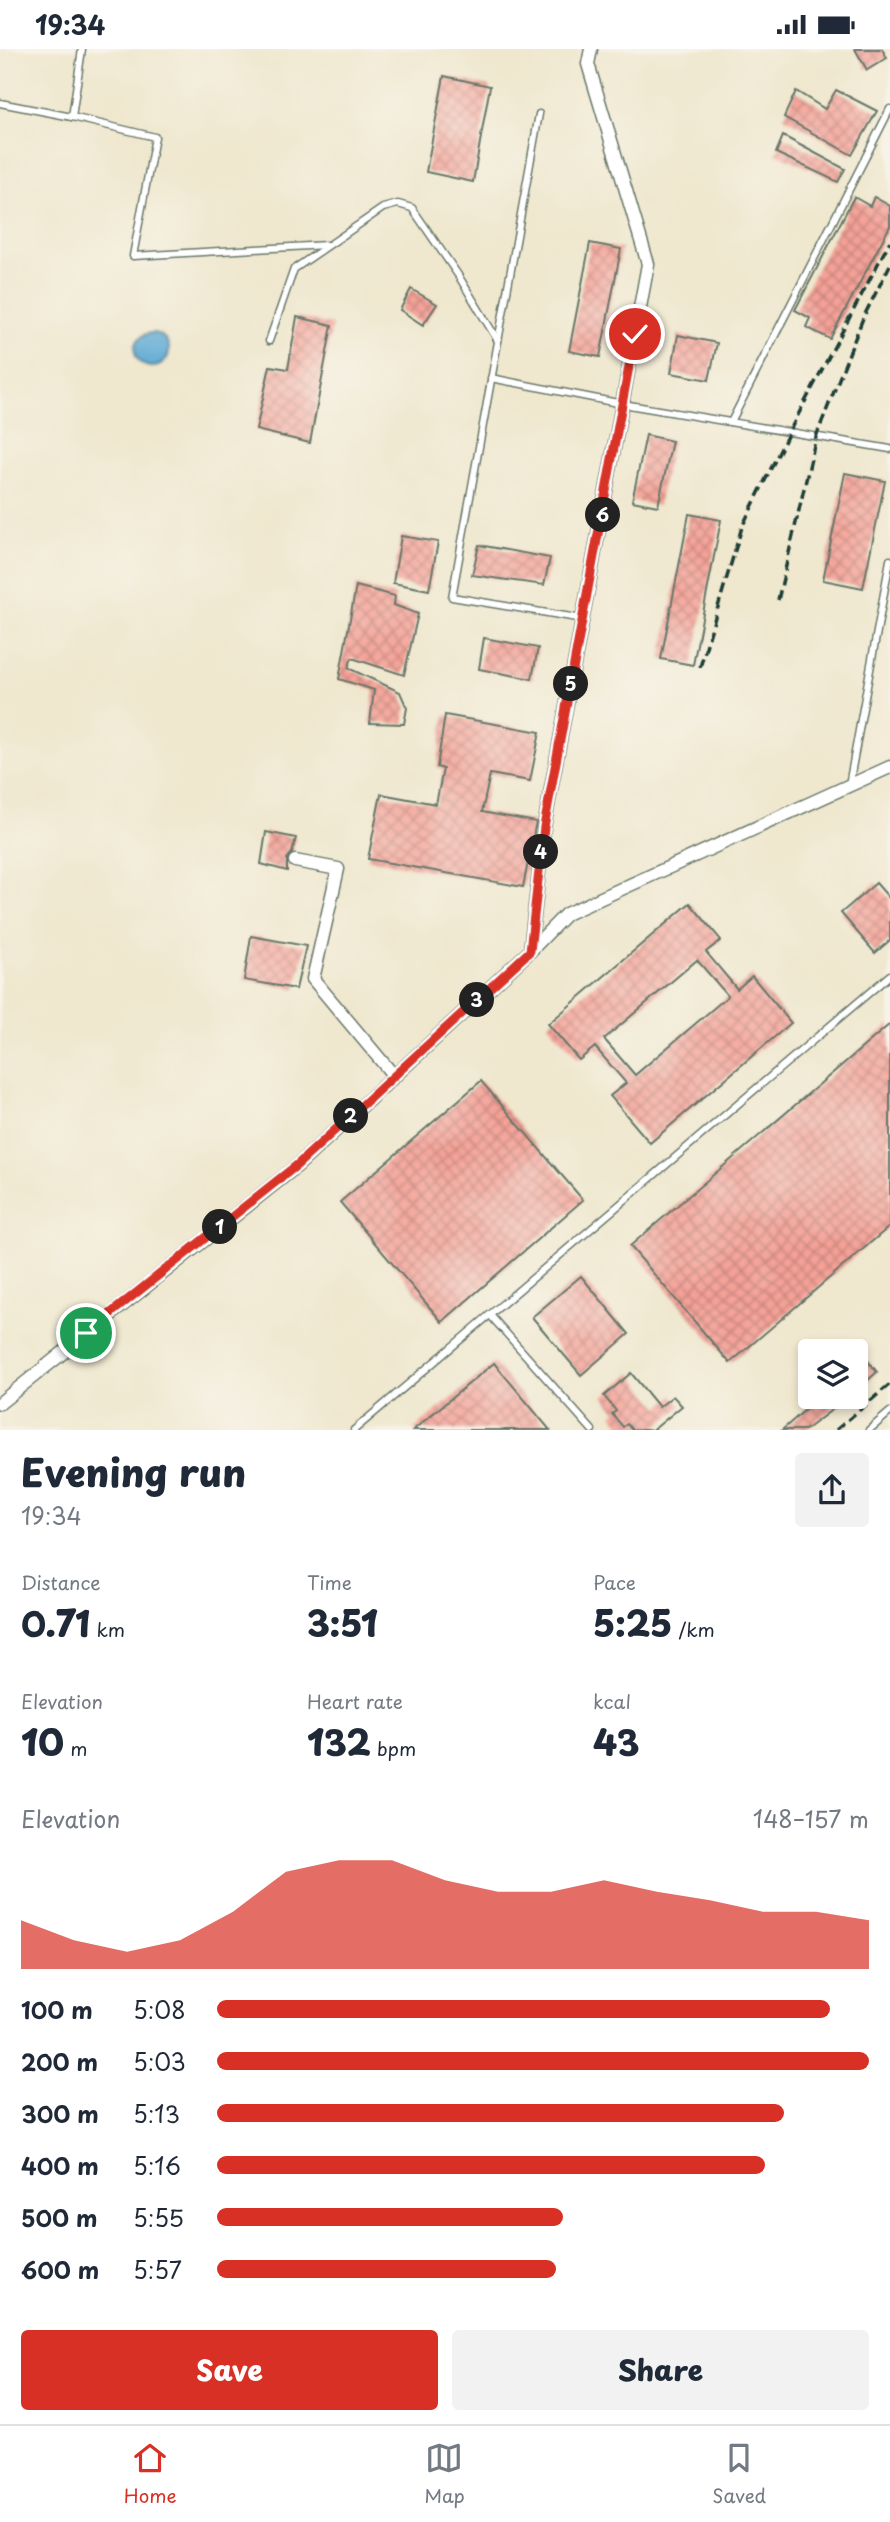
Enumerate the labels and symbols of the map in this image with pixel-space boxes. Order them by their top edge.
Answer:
pin [605,304,665,364]
pin: 6 [586,497,620,533]
pin: 5 [554,667,588,701]
pin: 4 [524,835,558,869]
pin: 3 [460,983,494,1017]
pin: 2 [334,1099,368,1133]
pin: 1 [202,1209,238,1245]
pin [56,1303,116,1363]

